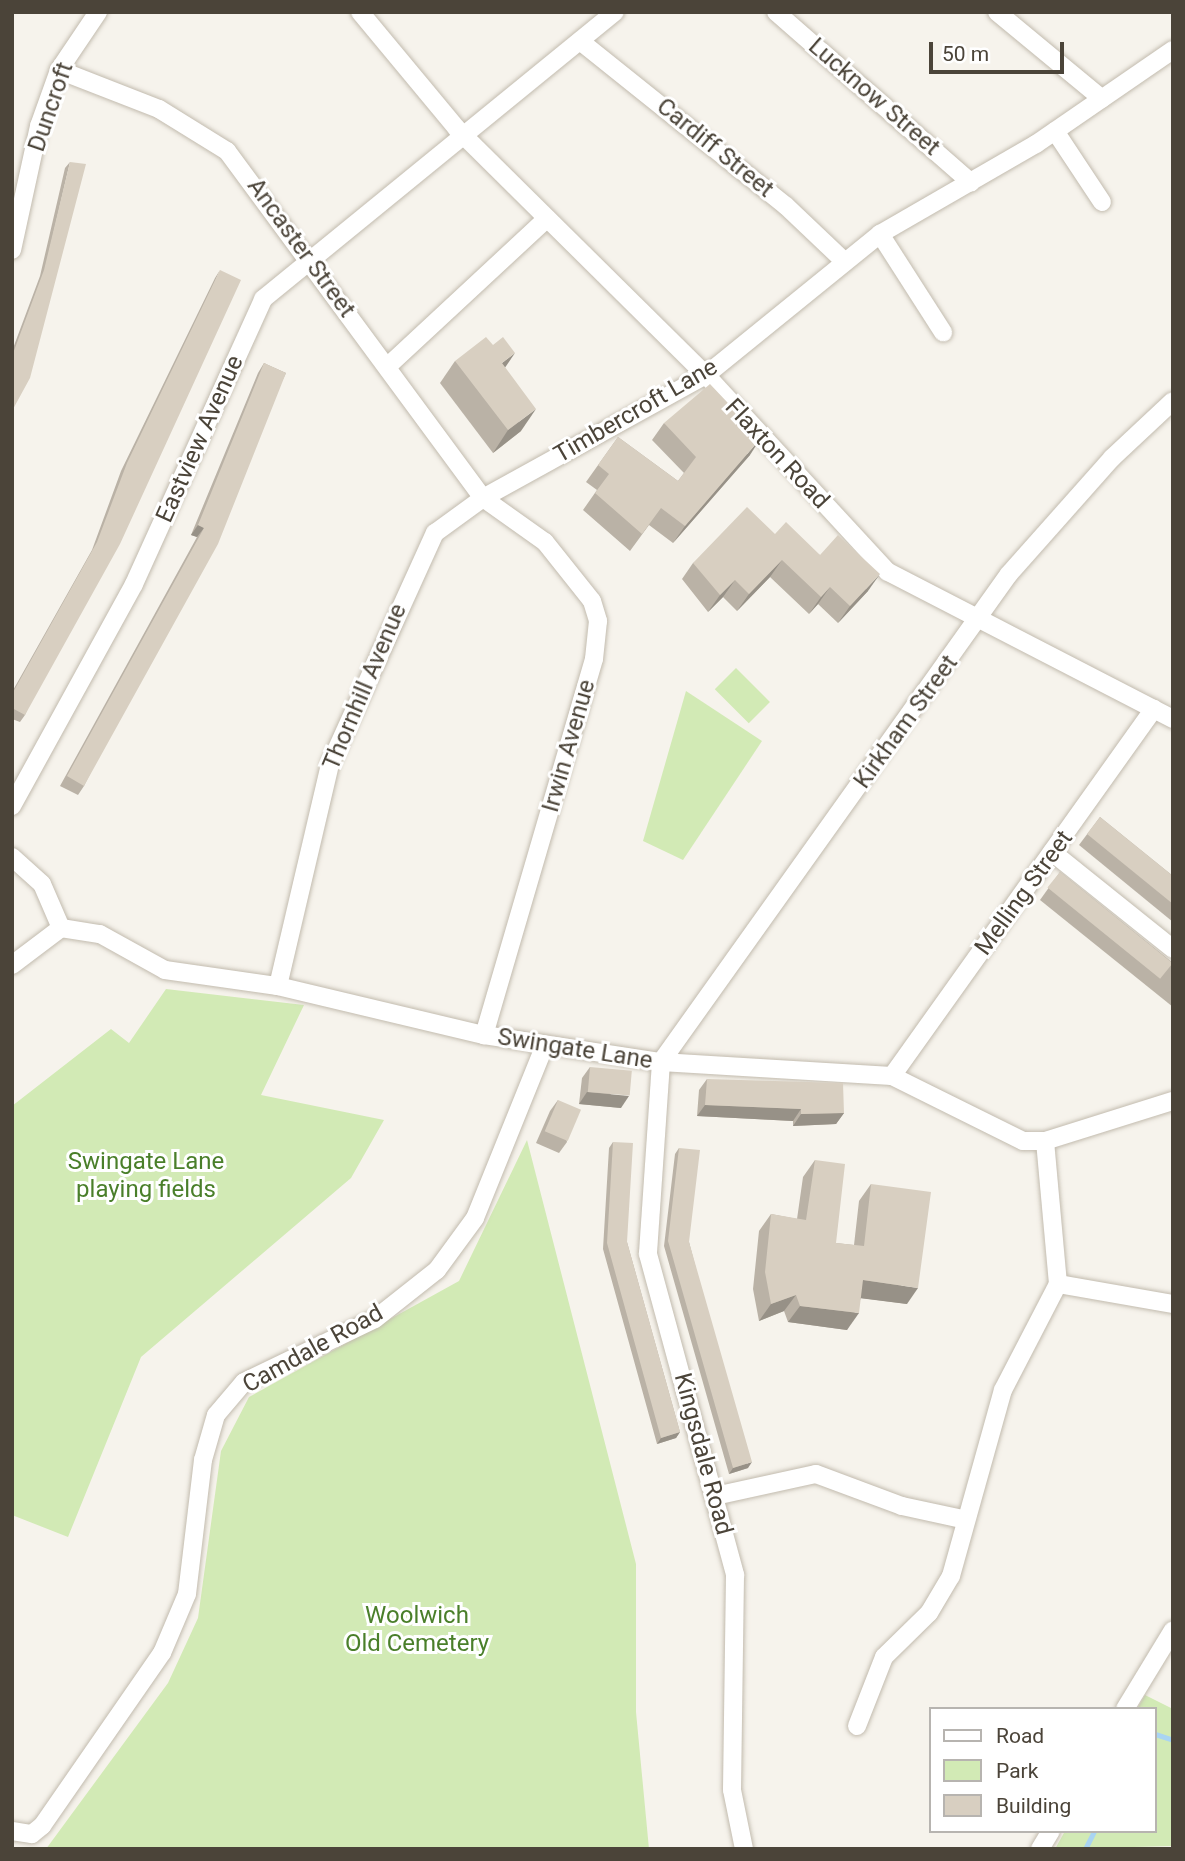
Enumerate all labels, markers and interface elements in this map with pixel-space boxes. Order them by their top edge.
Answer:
scale bar [933,28,1068,72]
street label: Lucknow Street [802,32,946,162]
text: 50 m [942,42,989,66]
street label: Duncroft [22,59,80,155]
street label: Cardiff Street [651,92,779,204]
street label: Ancaster Street [241,173,361,323]
street label: Eastview Avenue [150,351,250,527]
street label: Timbercroft Lane [549,353,723,469]
street label: Flaxton Road [719,393,835,515]
street label: Thornhill Avenue [317,600,413,774]
street label: Kirkham Street [848,650,964,794]
street label: Irwin Avenue [536,676,602,816]
street label: Melling Street [969,825,1079,961]
street label: Swingate Lane [496,1023,654,1075]
park label: Swingate Lane playing fields [68,1148,224,1204]
street label: Camdale Road [238,1299,388,1399]
street label: Kingsdale Road [668,1370,738,1538]
park label: Woolwich Old Cemetery [345,1602,489,1658]
legend [930,1707,1157,1833]
text: Road [996,1724,1044,1748]
text: Park [996,1759,1038,1783]
text: Building [996,1794,1071,1818]

